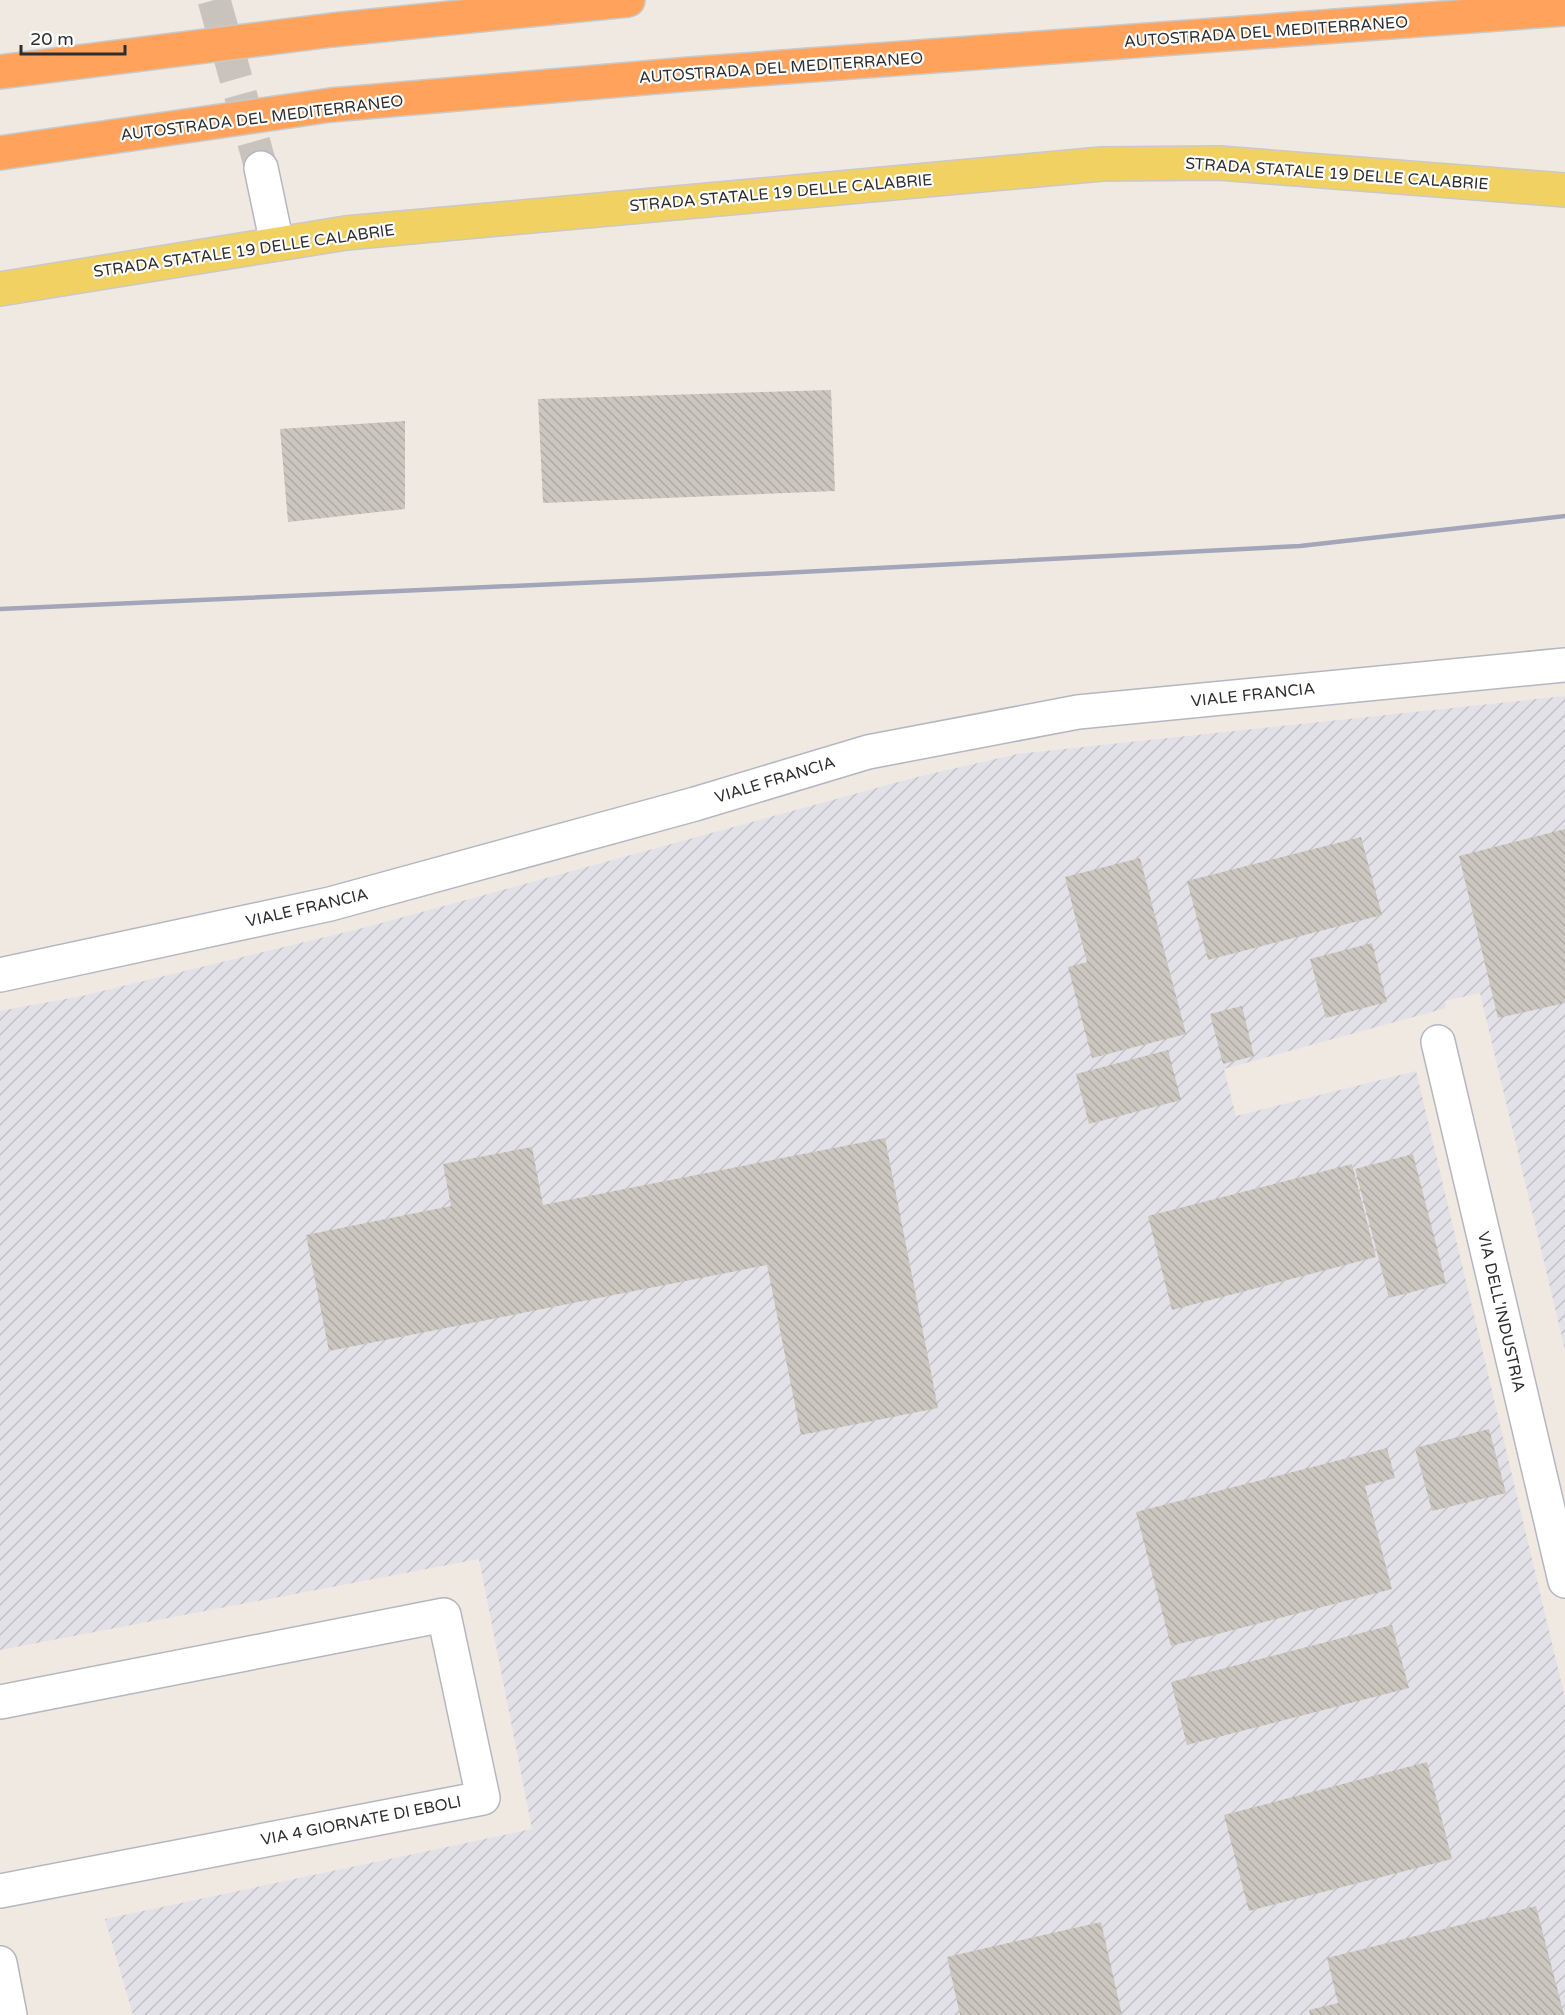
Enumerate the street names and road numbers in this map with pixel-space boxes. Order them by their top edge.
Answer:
street label: AUTOSTRADA DEL MEDITERRANEO [1123,12,1409,52]
street label: AUTOSTRADA DEL MEDITERRANEO [638,48,924,88]
street label: AUTOSTRADA DEL MEDITERRANEO [119,91,405,145]
street label: STRADA STATALE 19 DELLE CALABRIE [1185,153,1489,195]
street label: STRADA STATALE 19 DELLE CALABRIE [629,170,933,216]
street label: STRADA STATALE 19 DELLE CALABRIE [92,220,396,282]
street label: VIALE FRANCIA [1190,679,1316,711]
street label: VIALE FRANCIA [712,752,838,808]
street label: VIALE FRANCIA [244,884,370,932]
street label: VIA DELL'INDUSTRIA [1473,1230,1529,1394]
street label: VIA 4 GIORNATE DI EBOLI [259,1792,463,1850]

